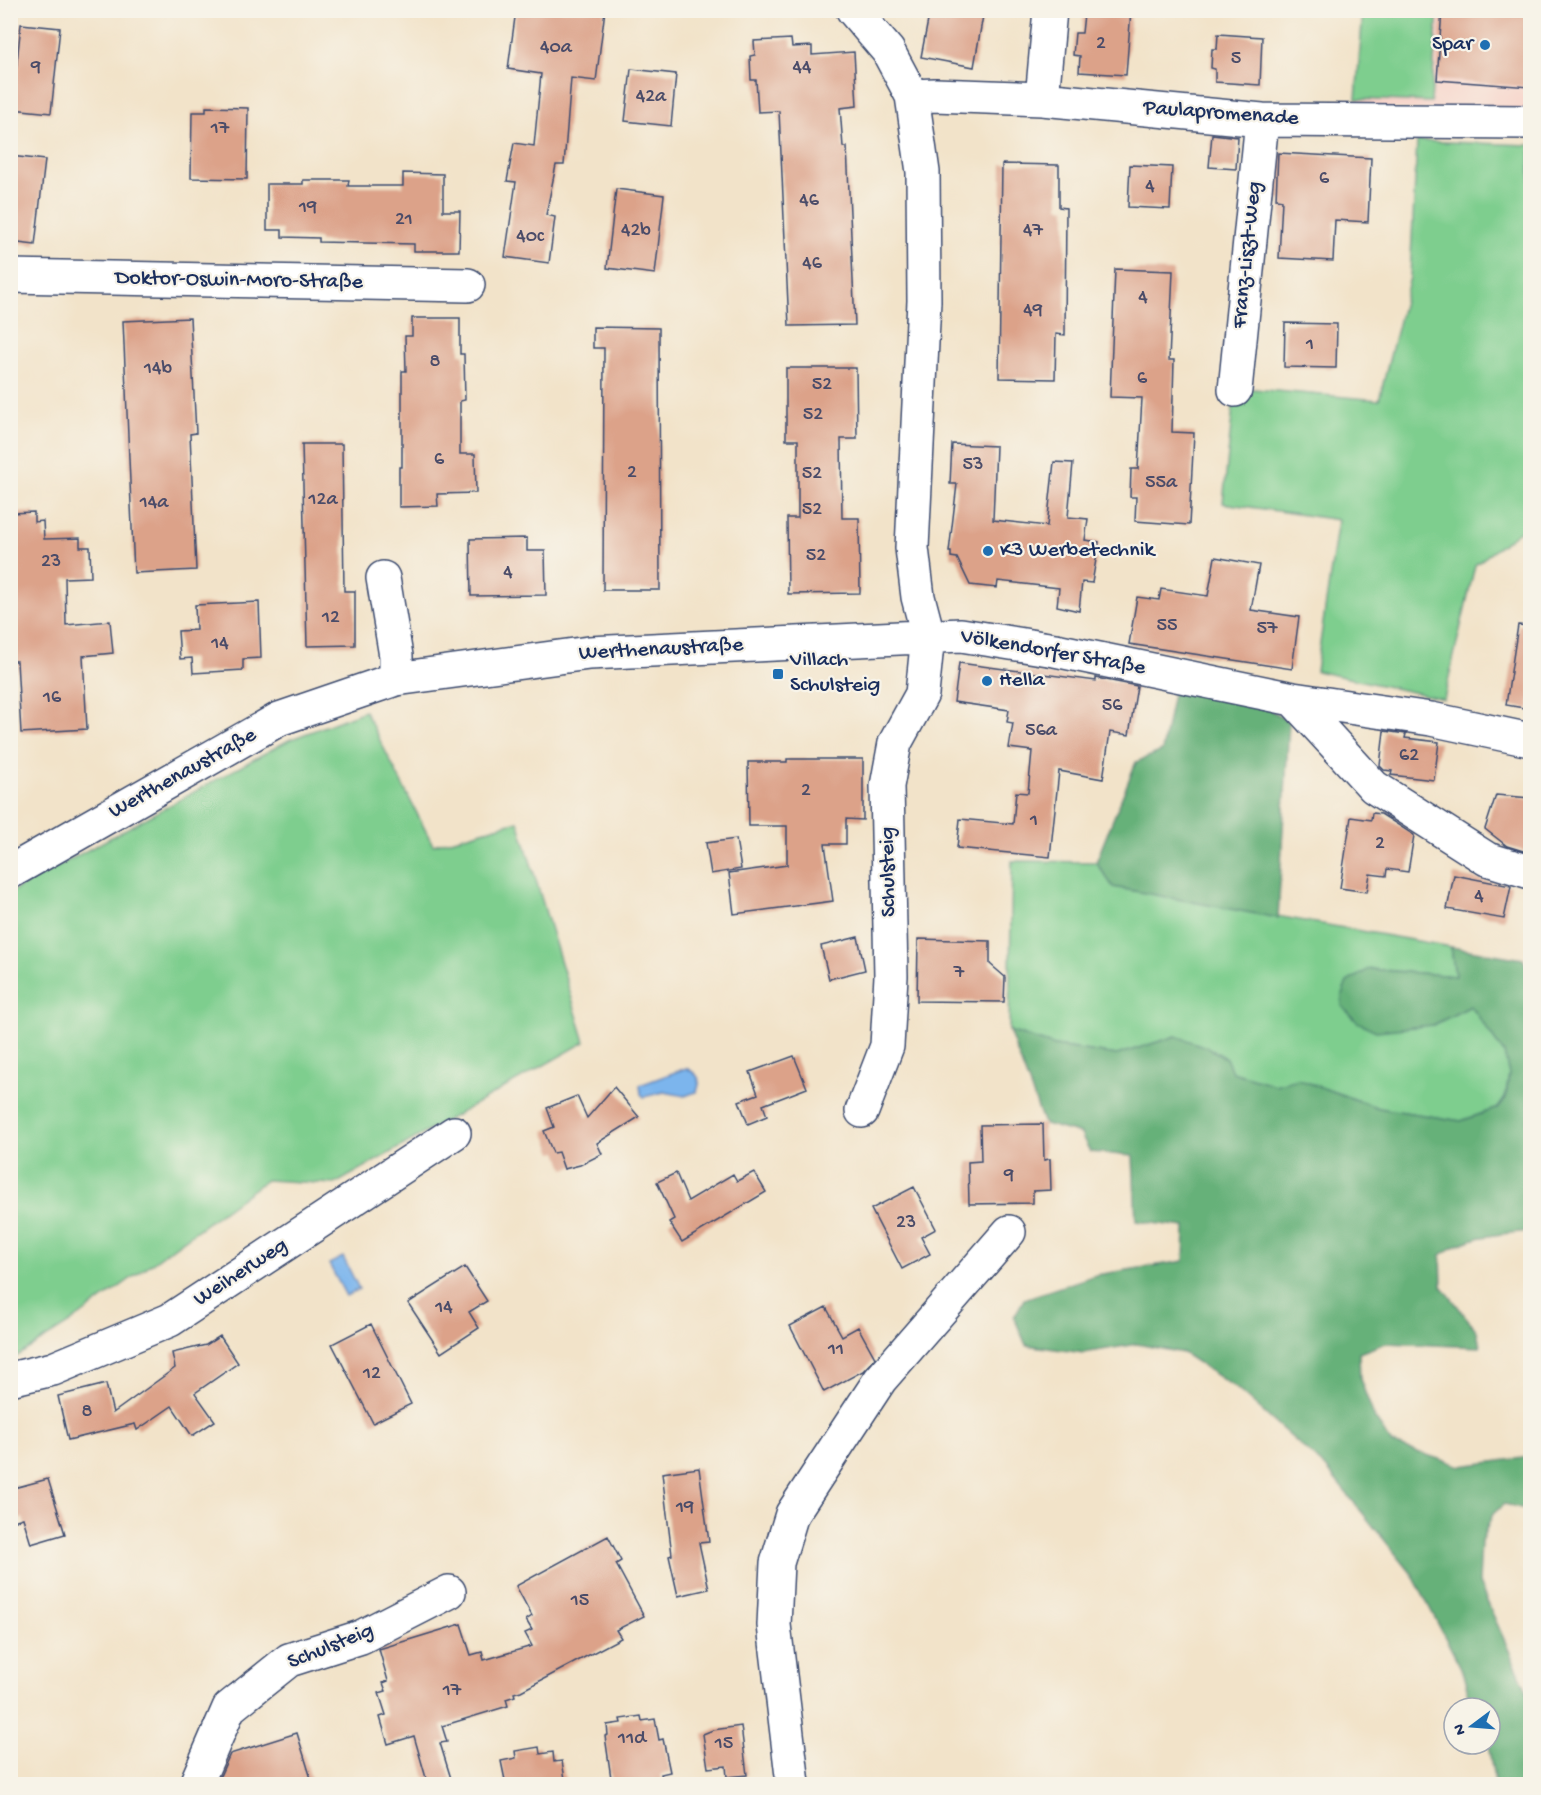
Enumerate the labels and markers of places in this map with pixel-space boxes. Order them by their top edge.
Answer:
place label: Spar [1432,32,1475,58]
marker: Spar [1478,38,1492,52]
place label: K3 Werbetechnik [1000,538,1156,564]
marker: K3 Werbetechnik [981,544,995,558]
place label: Villach Schulsteig [789,648,880,699]
marker: Villach Schulsteig [771,667,785,681]
place label: Hella [999,668,1046,694]
marker: Hella [980,674,994,688]

